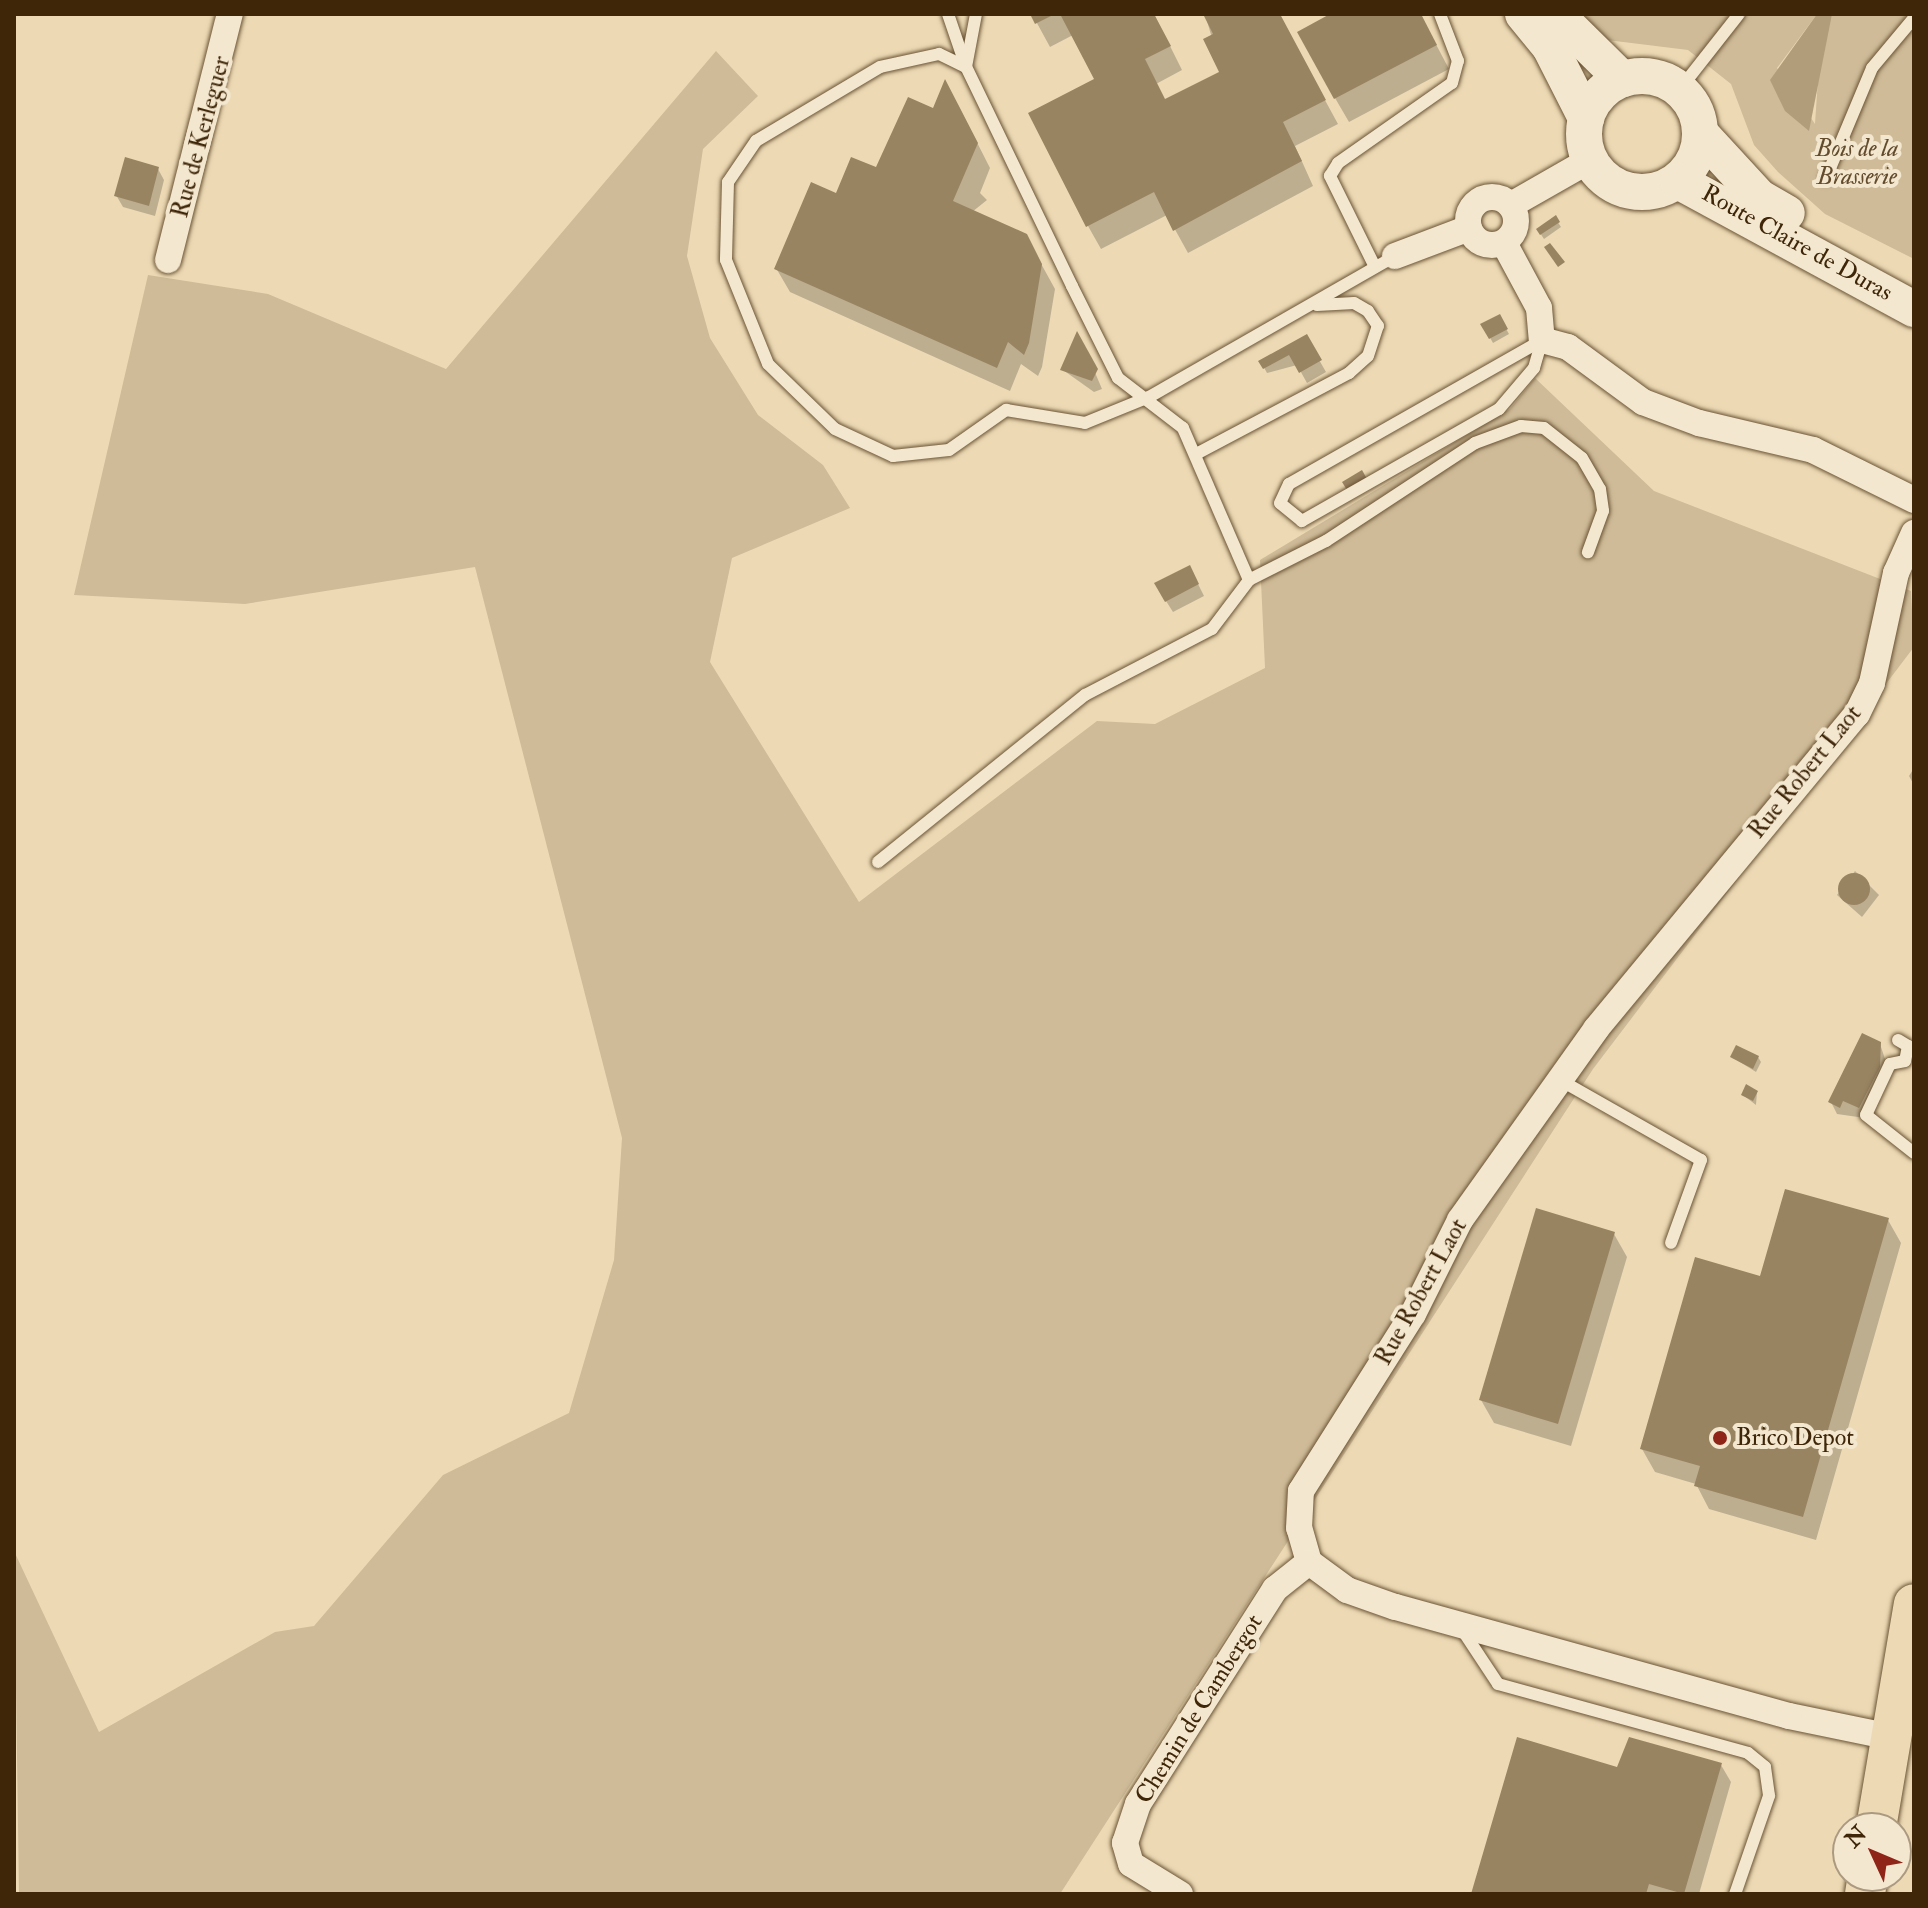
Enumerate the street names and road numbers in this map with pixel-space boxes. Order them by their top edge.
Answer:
street label: Rue de Kerleguer [166,53,236,221]
street label: Route Claire de Duras [1697,179,1897,307]
street label: Rue Robert Laot [1742,700,1868,844]
street label: Rue Robert Laot [1369,1214,1473,1370]
street label: Chemin de Cambergot [1129,1609,1269,1809]

